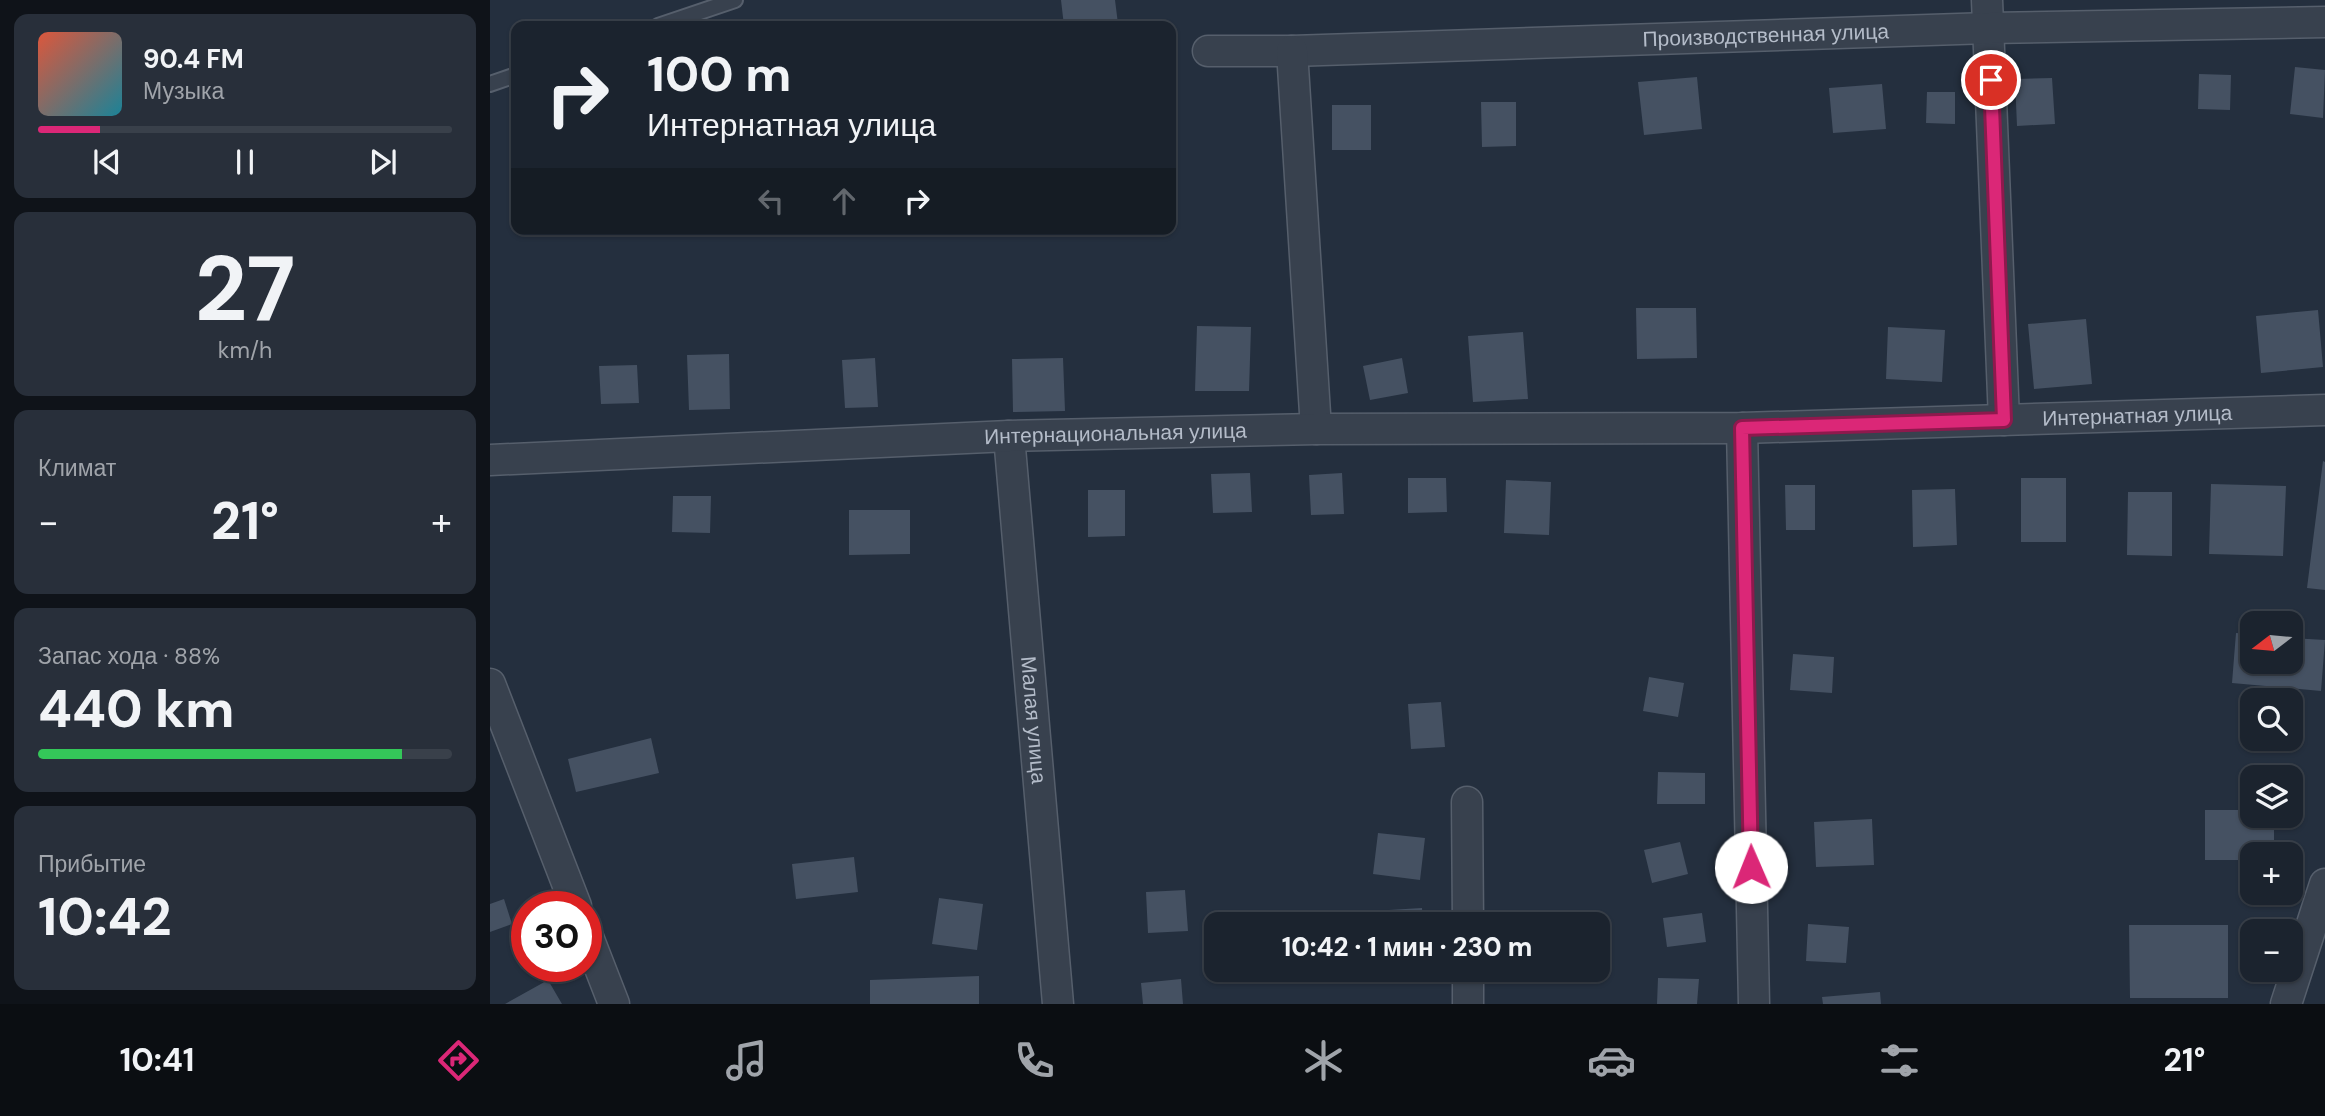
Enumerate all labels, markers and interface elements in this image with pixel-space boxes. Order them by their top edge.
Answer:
street label: Производственная улица [1642,17,1890,53]
text: 90.4 FM [143,42,244,76]
text: 100 m [647,42,791,106]
icon: right [532,49,623,140]
pin [1961,50,2021,110]
icon: arrive [1972,61,2010,99]
text: Музыка [143,76,224,106]
text: Интернатная улица [647,104,936,146]
icon: previous [88,143,126,181]
icon: pause [226,143,264,181]
icon: next [364,143,402,181]
icon: left [752,182,790,220]
icon: ahead [825,182,863,220]
icon: right [898,182,936,220]
text: 27 [195,230,295,348]
text: km/h [218,335,272,365]
street label: Интернатная улица [2042,399,2233,433]
street label: Интернациональная улица [983,417,1247,451]
text: Климат [38,453,116,483]
text: 21° [211,487,279,555]
text: − [38,497,59,547]
text: + [431,497,452,547]
north arrow [2240,611,2303,674]
map controls [2240,611,2303,982]
text: Запас хода · 88% [38,641,220,671]
street label: Малая улица [1014,655,1053,785]
text: 440 km [38,675,235,743]
button: search [2240,688,2303,751]
button: layers [2240,765,2303,828]
position arrow [1714,830,1788,904]
button: + [2240,842,2303,905]
text: Прибытие [38,849,146,879]
text: 10:42 [38,883,172,951]
speed limit sign: 30 [511,891,602,982]
button: − [2240,919,2303,982]
text: 10:42 · 1 мин · 230 m [1282,930,1532,964]
icon: directions [434,1036,483,1085]
icon: music [722,1036,771,1085]
icon: phone [1010,1036,1059,1085]
icon: climate [1299,1036,1348,1085]
icon: car [1587,1036,1636,1085]
icon: filters [1875,1036,1924,1085]
text: 10:41 [120,1039,194,1081]
text: 21° [2164,1039,2205,1081]

